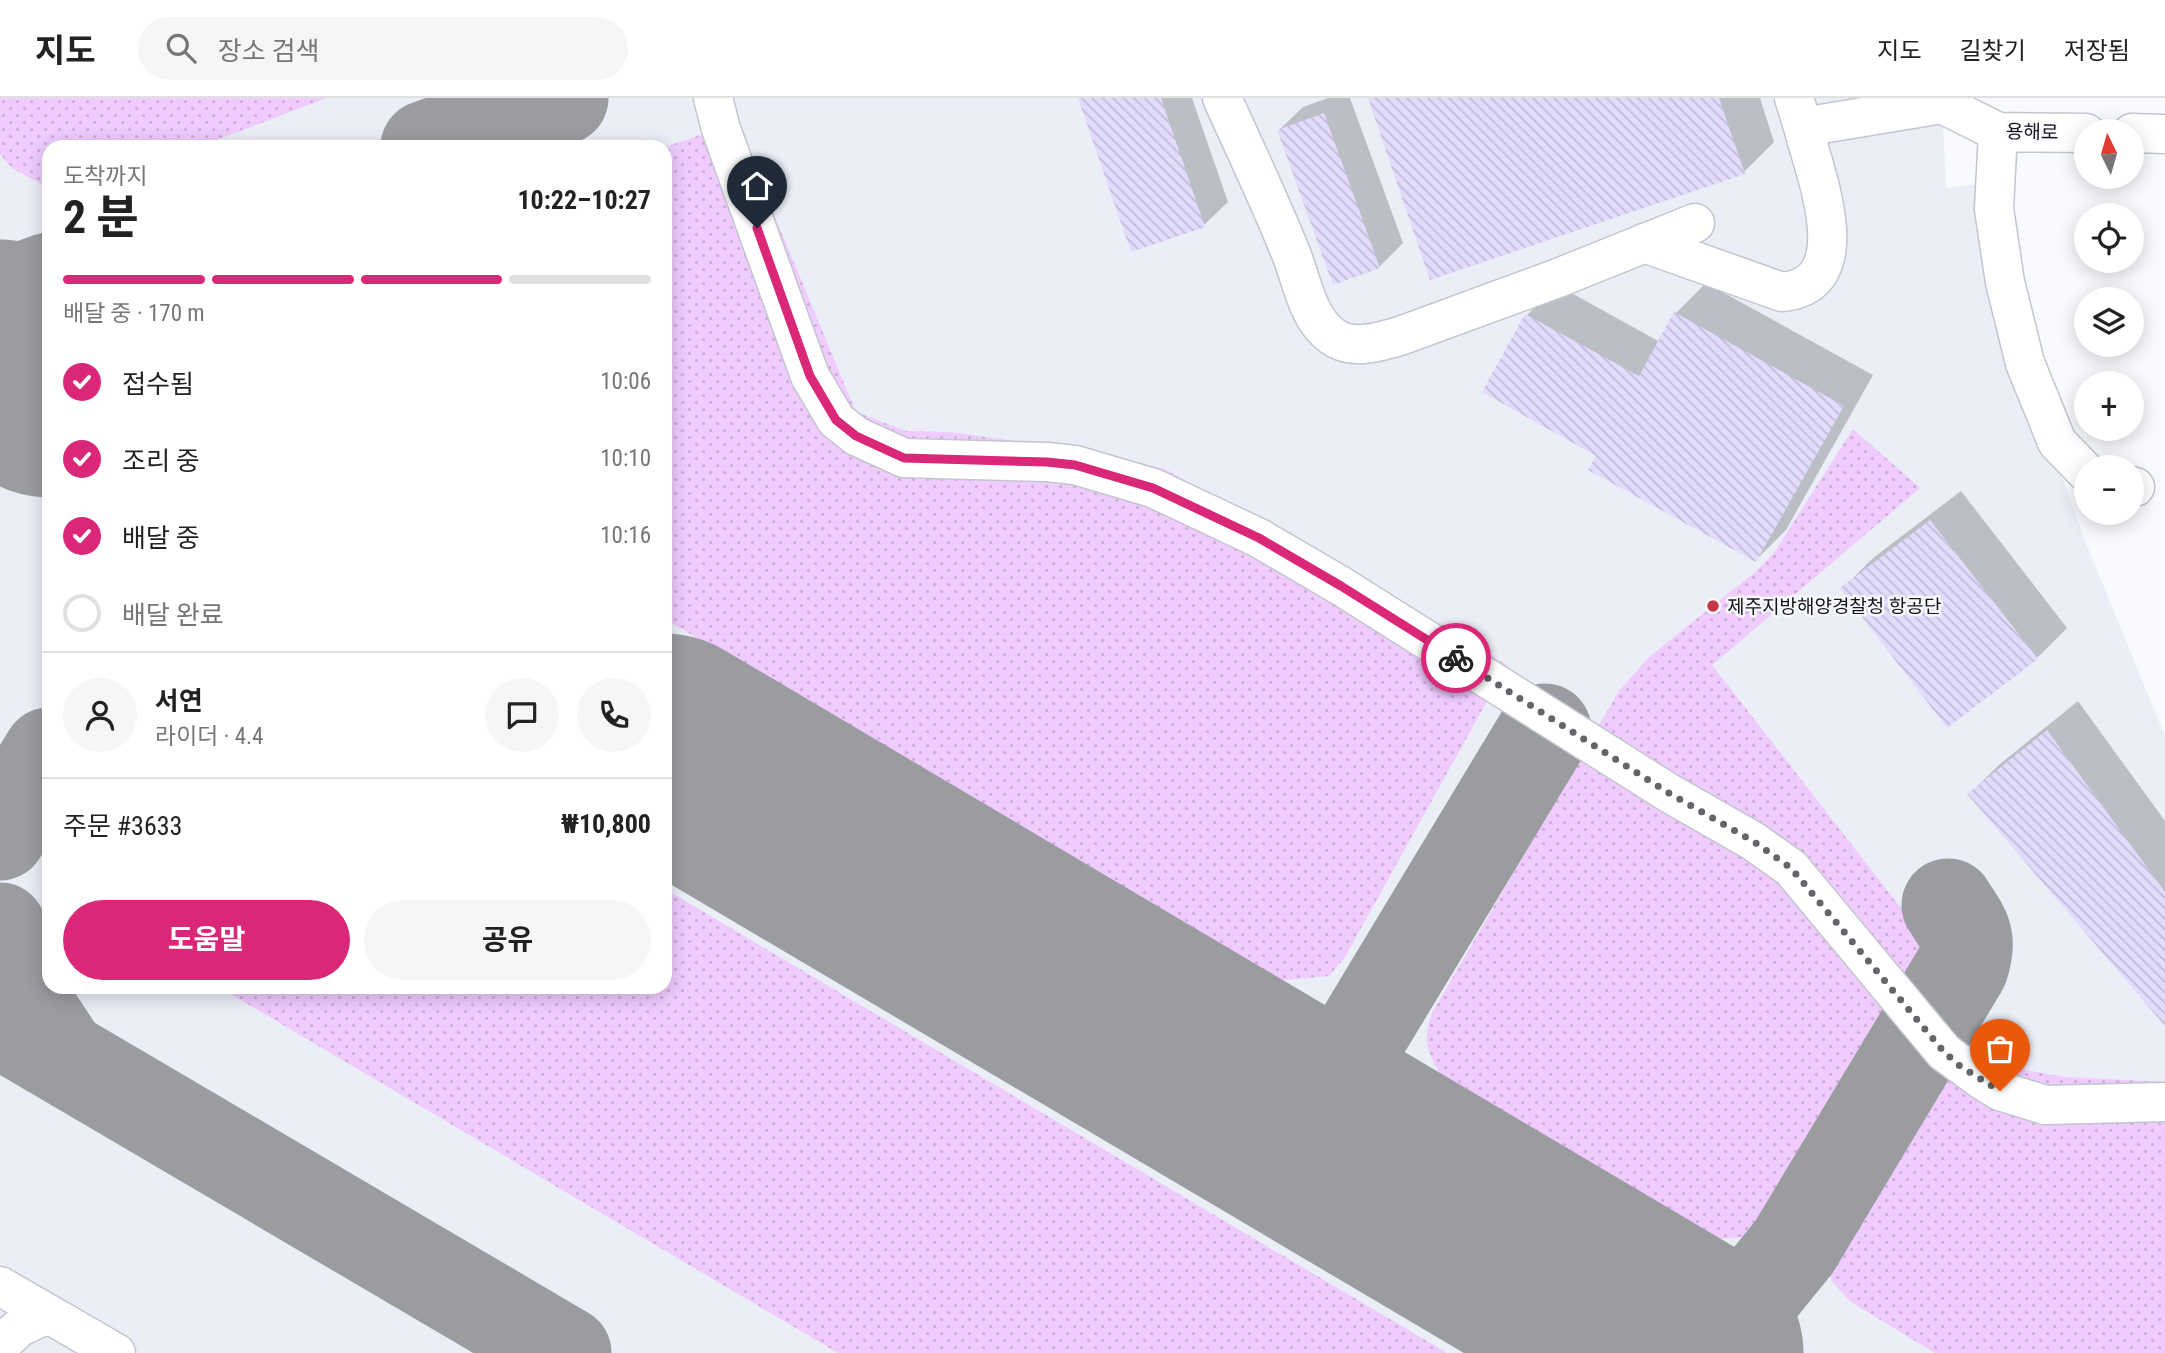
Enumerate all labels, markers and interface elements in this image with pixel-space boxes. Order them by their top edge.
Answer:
search box [138,17,628,80]
icon: search [162,29,200,67]
text: 지도 [35,31,96,70]
text: 장소 검색 [218,36,319,66]
text: 지도 [1877,37,1922,65]
text: 길찾기 [1960,37,2026,65]
text: 저장됨 [2064,37,2130,65]
north arrow [2074,119,2144,189]
map controls [2074,119,2144,525]
street label: 용해로 [2006,120,2058,144]
pin [727,156,787,228]
text: 도착까지 [63,163,148,190]
icon: home [738,167,776,205]
text: 10:22–10:27 [517,185,651,215]
text: 2 분 [63,190,139,244]
button: locate [2074,203,2144,273]
button: layers [2074,287,2144,357]
text: 배달 중 · 170 m [63,300,205,327]
icon: check [63,363,101,401]
text: 10:06 [600,368,651,395]
text: 접수됨 [122,369,194,399]
button: + [2074,371,2144,441]
icon: check [63,440,101,478]
text: 10:10 [600,445,651,472]
text: 조리 중 [122,446,200,476]
button: − [2074,455,2144,525]
icon: check [63,517,101,555]
text: 10:16 [600,522,651,549]
text: 배달 중 [122,523,200,553]
place label: 제주지방해양경찰청 항공단 [1727,595,1942,618]
marker: 제주지방해양경찰청 항공단 [1705,598,1721,614]
text: 배달 완료 [122,600,224,630]
courier [1421,623,1491,693]
icon: bike [1437,639,1475,677]
button: person [63,678,137,752]
button: chat [485,678,559,752]
button: phone [577,678,651,752]
text: 서연 [155,686,203,716]
text: 라이더 · 4.4 [155,723,263,750]
text: ₩10,800 [561,809,651,839]
text: 주문 #3633 [63,811,182,841]
button: 도움말 [63,900,350,980]
button: 공유 [364,900,651,980]
pin [1970,1019,2030,1091]
icon: bag [1981,1030,2019,1068]

